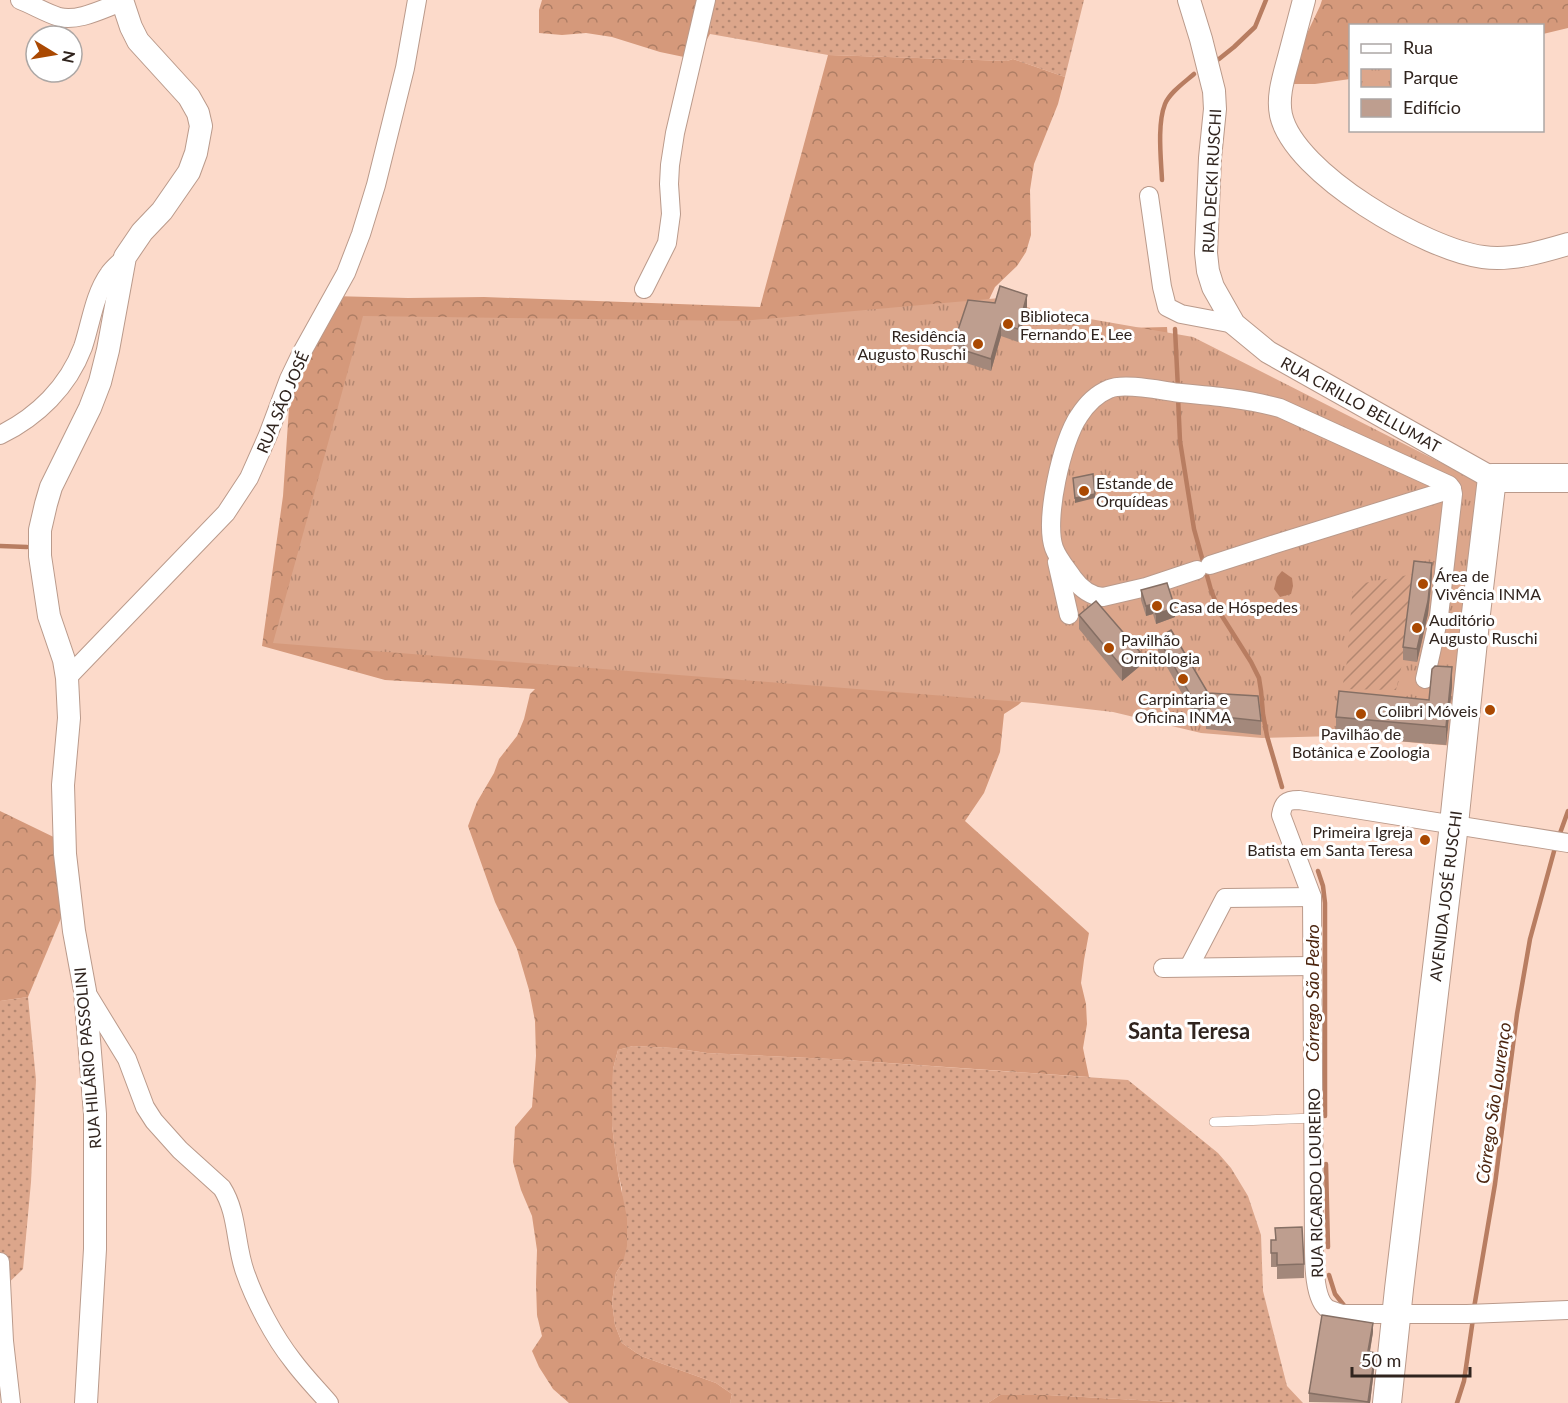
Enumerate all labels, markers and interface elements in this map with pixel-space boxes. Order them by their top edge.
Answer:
north arrow [24,24,84,84]
legend [1349,24,1544,132]
text: Rua [1403,36,1433,58]
text: N [59,49,80,65]
text: Parque [1403,66,1458,88]
text: Edifício [1403,96,1461,118]
street label: RUA DECKI RUSCHI [1198,108,1224,254]
place label: Biblioteca Fernando E. Lee [1020,306,1132,343]
marker: Biblioteca Fernando E. Lee [1001,317,1015,331]
place label: Residência Augusto Ruschi [857,326,966,363]
marker: Residência Augusto Ruschi [971,337,985,351]
street label: RUA SÃO JOSÉ [252,348,312,456]
street label: RUA CIRILLO BELLUMAT [1278,352,1445,456]
place label: Estande de Orquídeas [1096,473,1174,510]
marker: Estande de Orquídeas [1077,484,1091,498]
place label: Área de Vivência INMA [1435,566,1541,603]
marker: Área de Vivência INMA [1416,577,1430,591]
place label: Casa de Hóspedes [1169,597,1298,616]
marker: Casa de Hóspedes [1150,599,1164,613]
place label: Auditório Augusto Ruschi [1429,610,1538,647]
marker: Auditório Augusto Ruschi [1410,621,1424,635]
place label: Pavilhão Ornitologia [1121,630,1200,667]
marker: Pavilhão Ornitologia [1102,641,1116,655]
marker: Carpintaria e Oficina INMA [1176,672,1190,686]
place label: Carpintaria e Oficina INMA [1135,689,1232,726]
place label: Colibri Móveis [1377,701,1478,720]
marker: Colibri Móveis [1483,703,1497,717]
marker: Pavilhão de Botânica e Zoologia [1354,707,1368,721]
place label: Pavilhão de Botânica e Zoologia [1292,724,1430,761]
street label: AVENIDA JOSÉ RUSCHI [1425,810,1465,982]
place label: Primeira Igreja Batista em Santa Teresa [1247,822,1413,859]
marker: Primeira Igreja Batista em Santa Teresa [1418,833,1432,847]
water label: Córrego São Pedro [1301,924,1323,1062]
street label: RUA HILÁRIO PASSOLINI [70,966,104,1150]
district label: Santa Teresa [1128,1017,1250,1044]
water label: Córrego São Lourenço [1471,1021,1515,1185]
street label: RUA RICARDO LOUREIRO [1304,1088,1326,1278]
scale bar [1352,1340,1470,1378]
text: 50 m [1361,1349,1401,1371]

